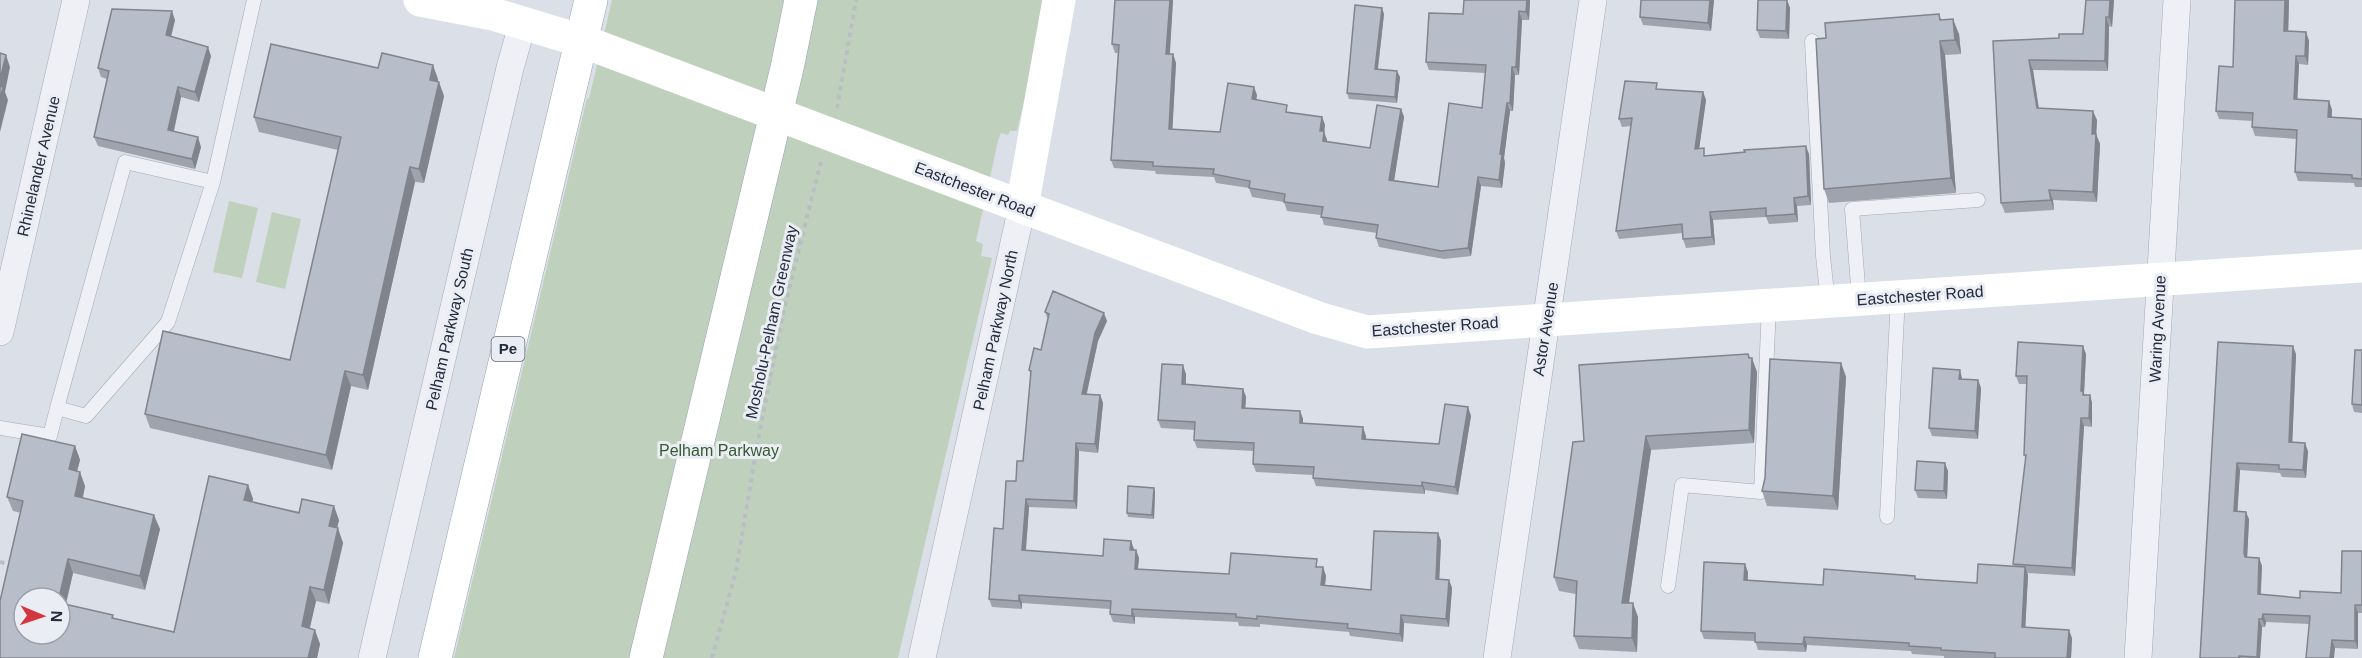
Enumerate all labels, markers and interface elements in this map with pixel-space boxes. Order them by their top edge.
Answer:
street label: Rhinelander Avenue [14,94,63,238]
street label: Eastchester Road [912,159,1037,220]
street label: Mosholu-Pelham Greenway [743,224,800,420]
street label: Pelham Parkway South [422,246,476,412]
street label: Pelham Parkway North [970,248,1021,412]
street label: Waring Avenue [2146,275,2169,383]
street label: Astor Avenue [1530,281,1561,377]
street label: Eastchester Road [1856,283,1984,308]
street label: Eastchester Road [1371,314,1499,339]
road number: Pe [492,337,524,361]
park label: Pelham Parkway [659,442,779,459]
north arrow [12,586,72,646]
text: N [48,610,65,623]

